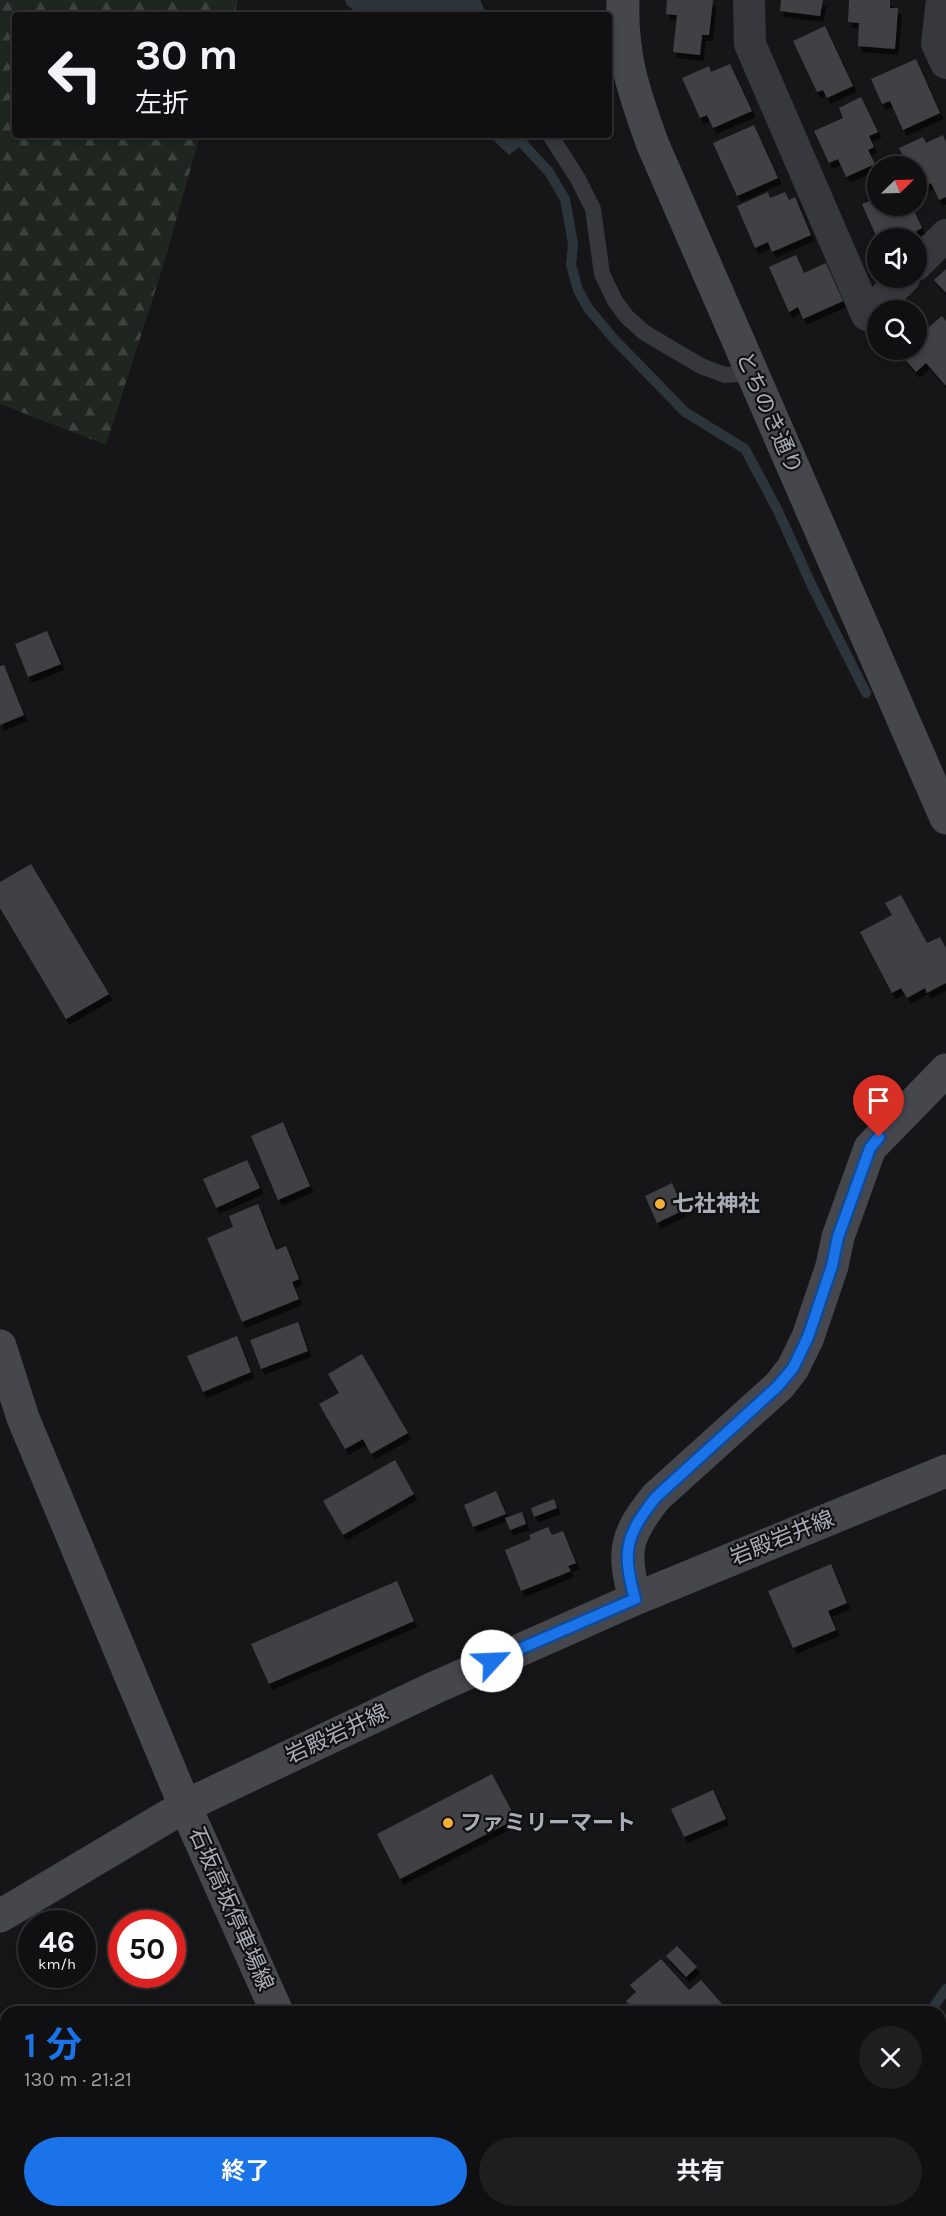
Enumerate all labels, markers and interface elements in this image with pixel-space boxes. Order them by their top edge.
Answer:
text: 30 m [135,30,238,80]
icon: left [36,36,114,114]
text: 左折 [135,87,189,119]
north arrow [867,156,927,216]
map controls [867,156,927,360]
button: sound [867,228,927,288]
button: search [867,300,927,360]
street label: とちのき通り [730,348,808,478]
pin [853,1075,904,1137]
icon: arrive [862,1084,895,1117]
place label: 七社神社 [672,1191,760,1217]
marker: 七社神社 [653,1197,667,1211]
street label: 岩殿岩井線 [726,1505,838,1571]
position arrow [460,1629,524,1693]
street label: 岩殿岩井線 [282,1699,392,1769]
place label: ファミリーマート [460,1810,636,1836]
marker: ファミリーマート [441,1816,455,1830]
street label: 石坂高坂停車場線 [183,1823,279,1995]
speed limit sign: 50 [108,1910,186,1988]
text: 46 [39,1924,75,1960]
text: km/h [38,1955,76,1973]
text: 1 分 [24,2024,82,2066]
button: close [859,2026,922,2089]
text: 130 m · 21:21 [24,2068,132,2091]
button: 終了 [24,2137,467,2206]
button: 共有 [479,2137,922,2206]

